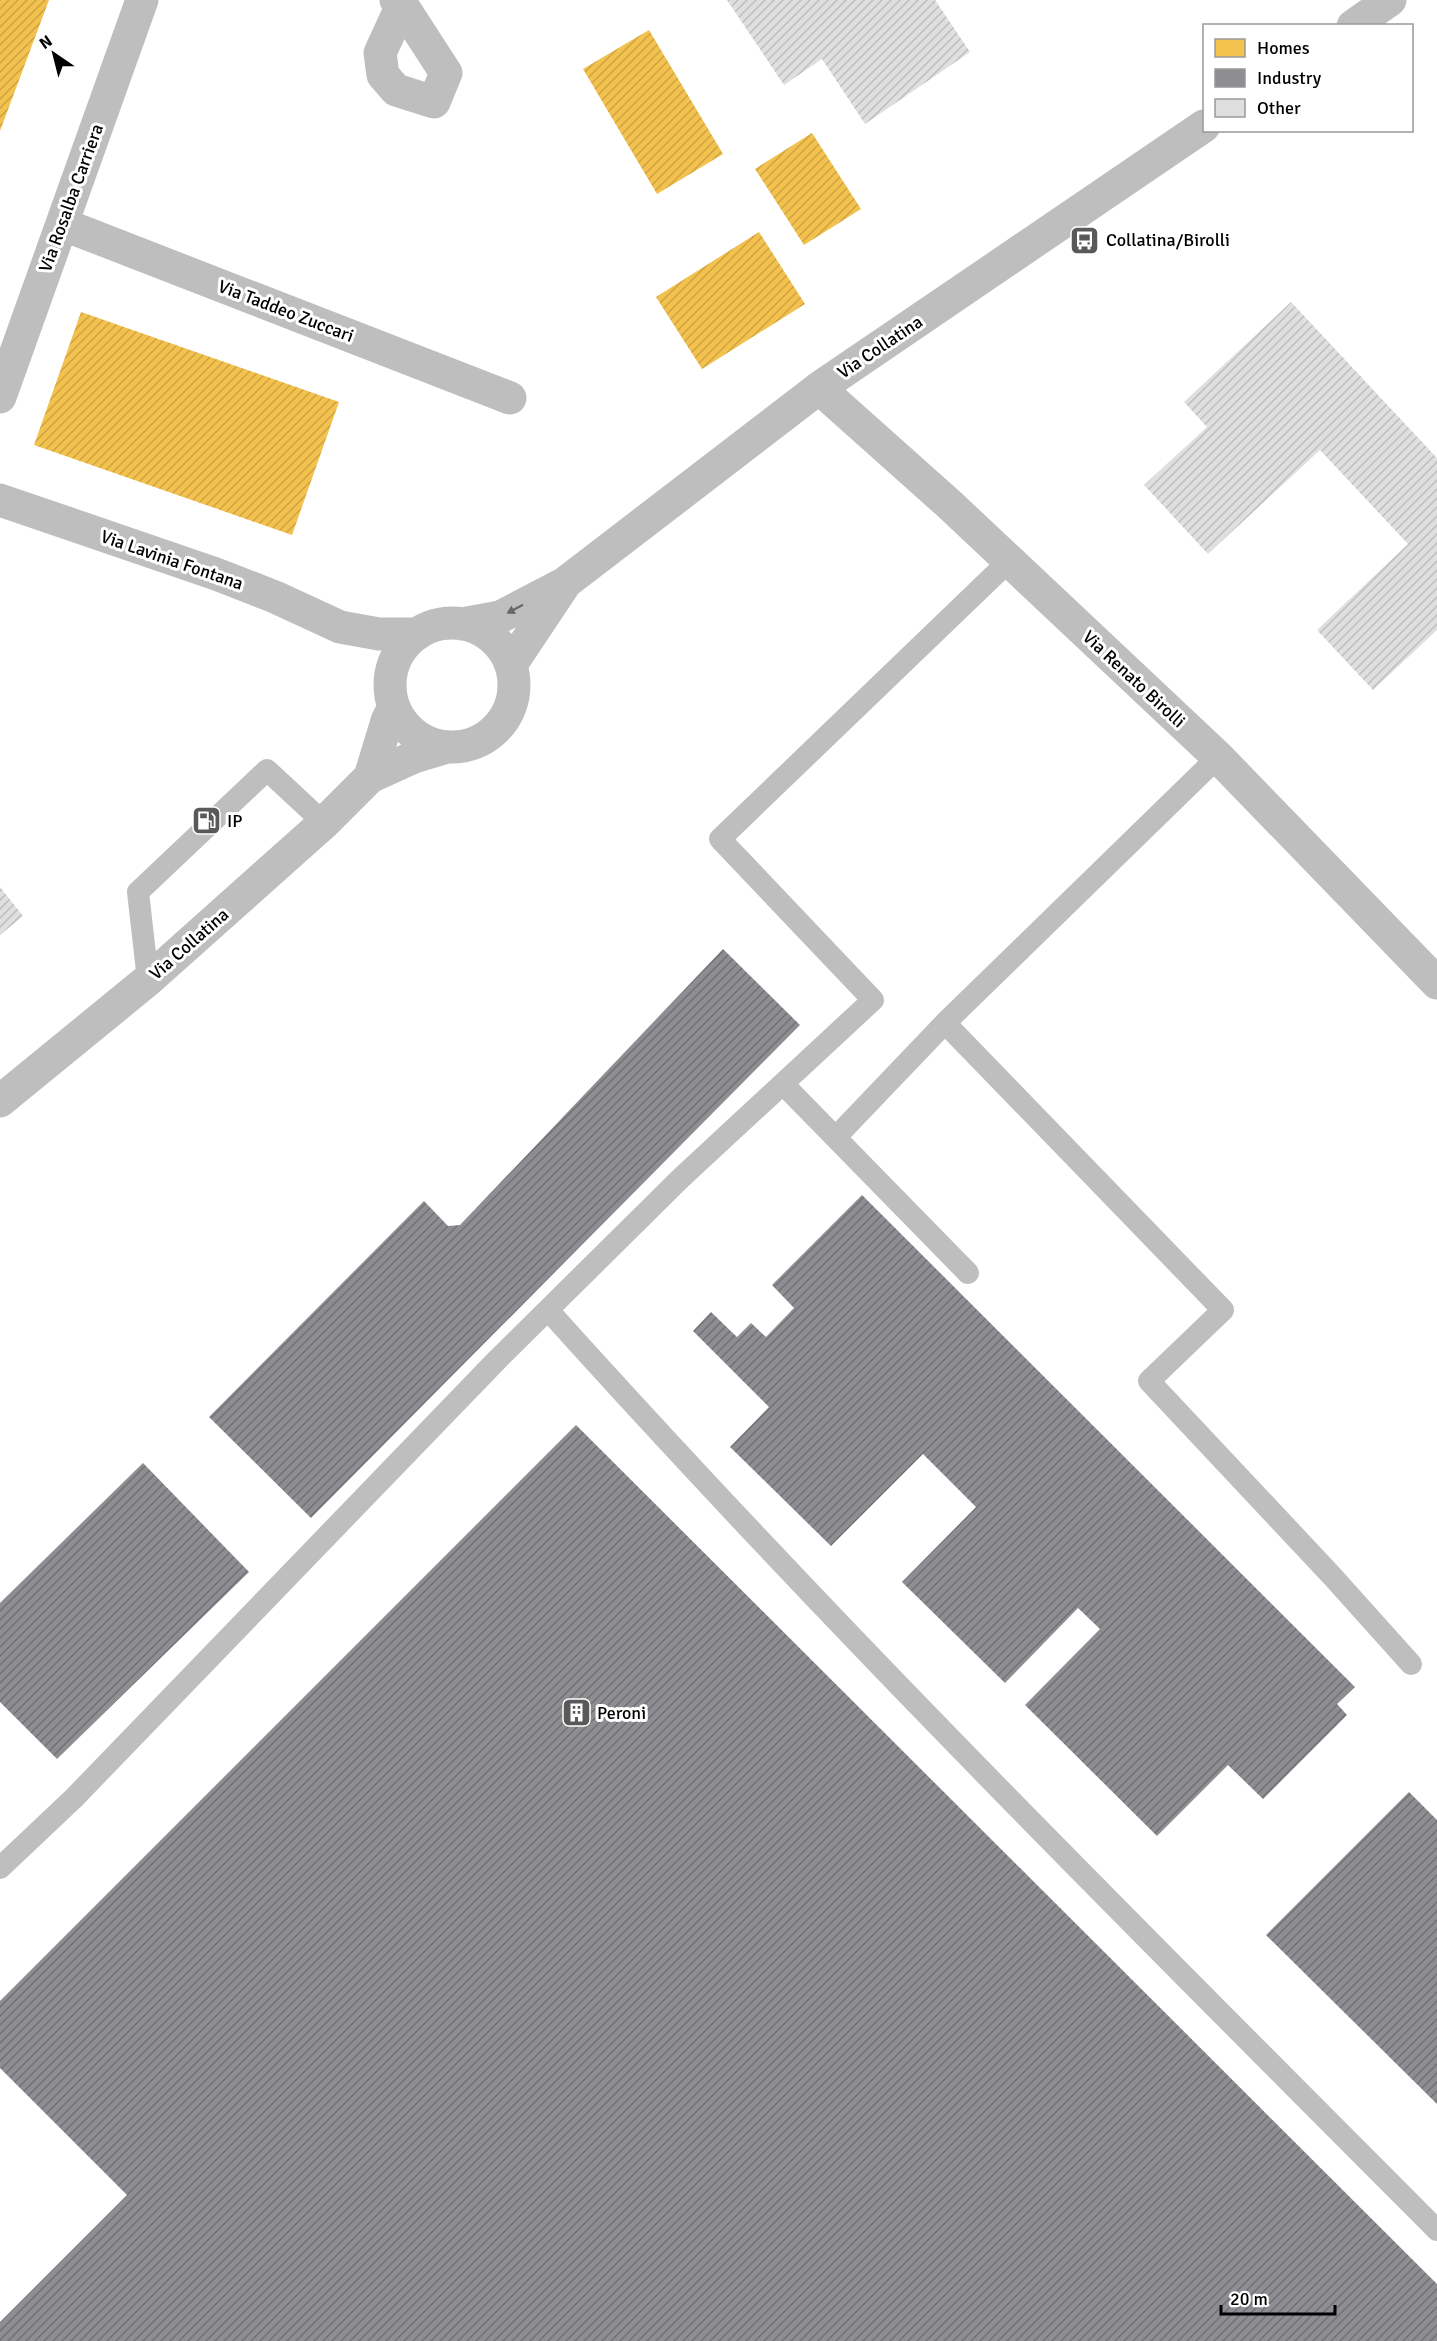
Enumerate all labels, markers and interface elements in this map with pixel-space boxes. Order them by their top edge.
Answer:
north arrow [24,24,84,84]
legend [1203,24,1413,132]
text: N [36,31,56,54]
text: Homes [1257,37,1310,59]
text: Industry [1257,67,1322,89]
text: Other [1257,97,1301,119]
street label: Via Rosalba Carriera [34,121,108,275]
bus stop icon: Collatina/Birolli [1069,224,1101,256]
place label: Collatina/Birolli [1106,229,1230,251]
street label: Via Taddeo Zuccari [215,275,357,347]
street label: Via Collatina [833,310,927,384]
street label: Via Lavinia Fontana [98,525,246,595]
one-way arrow [507,604,524,614]
street label: Via Renato Birolli [1078,626,1190,732]
fuel station icon: IP [190,805,222,837]
place label: IP [227,810,243,832]
street label: Via Collatina [145,904,233,984]
building icon: Peroni [560,1697,592,1729]
place label: Peroni [597,1702,646,1724]
scale bar [1221,2278,1335,2316]
text: 20 m [1230,2288,1268,2310]

